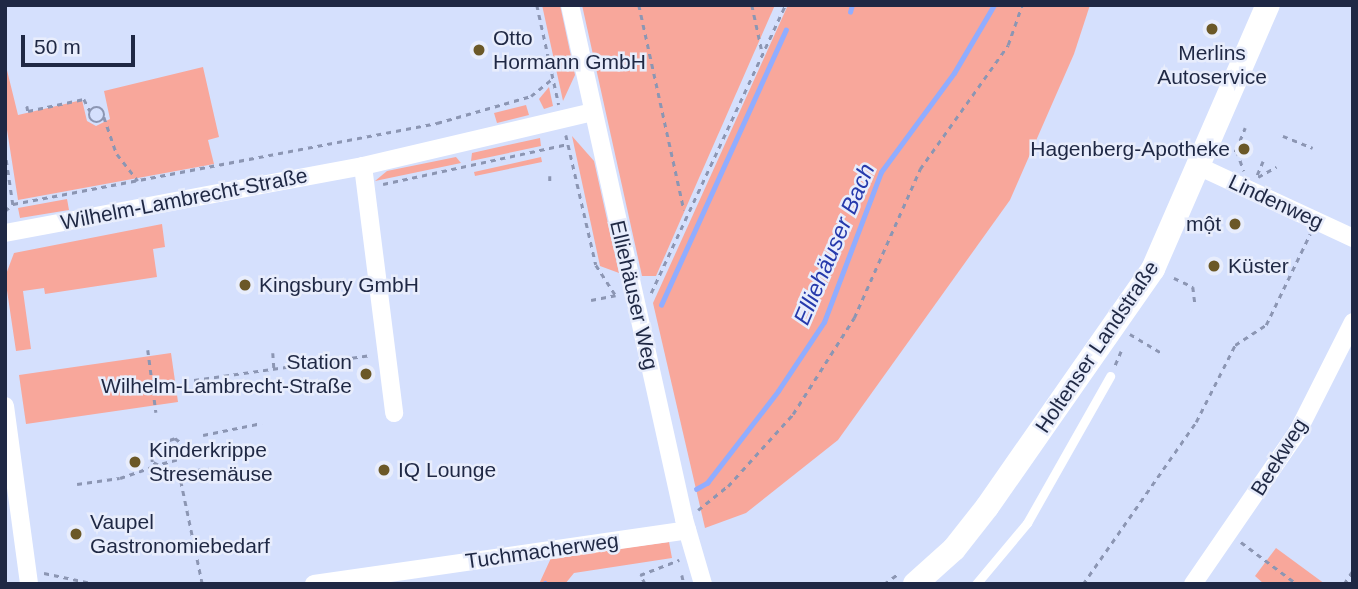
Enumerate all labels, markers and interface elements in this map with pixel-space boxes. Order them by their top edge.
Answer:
scale bar [24,21,138,65]
marker: Merlins Autoservice [1204,21,1220,37]
place label: Otto Hormann GmbH [493,25,646,75]
text: 50 m [34,35,81,58]
place label: Merlins Autoservice [1157,40,1267,90]
marker: Otto Hormann GmbH [471,42,487,58]
place label: Hagenberg-Apotheke [1030,136,1230,162]
marker: Hagenberg-Apotheke [1236,141,1252,157]
water label: Elliehäuser Bach [788,159,880,329]
street label: Wilhelm-Lambrecht-Straße [58,163,310,235]
street label: Lindenweg [1225,169,1327,235]
place label: một [1186,211,1221,237]
marker: một [1227,216,1243,232]
street label: Elliehäuser Weg [605,218,663,372]
place label: Küster [1228,253,1289,279]
street label: Holtenser Landstraße [1030,256,1164,438]
marker: Küster [1206,258,1222,274]
place label: Kingsbury GmbH [259,272,419,298]
marker: Kingsbury GmbH [237,277,253,293]
place label: Station Wilhelm-Lambrecht-Straße [101,349,352,399]
marker: Station Wilhelm-Lambrecht-Straße [358,366,374,382]
street label: Beekweg [1245,414,1313,500]
place label: Kinderkrippe Stresemäuse [149,437,273,487]
marker: Kinderkrippe Stresemäuse [127,454,143,470]
place label: IQ Lounge [398,457,496,483]
marker: IQ Lounge [376,462,392,478]
place label: Vaupel Gastronomiebedarf [90,509,270,559]
marker: Vaupel Gastronomiebedarf [68,526,84,542]
street label: Tuchmacherweg [464,528,620,574]

